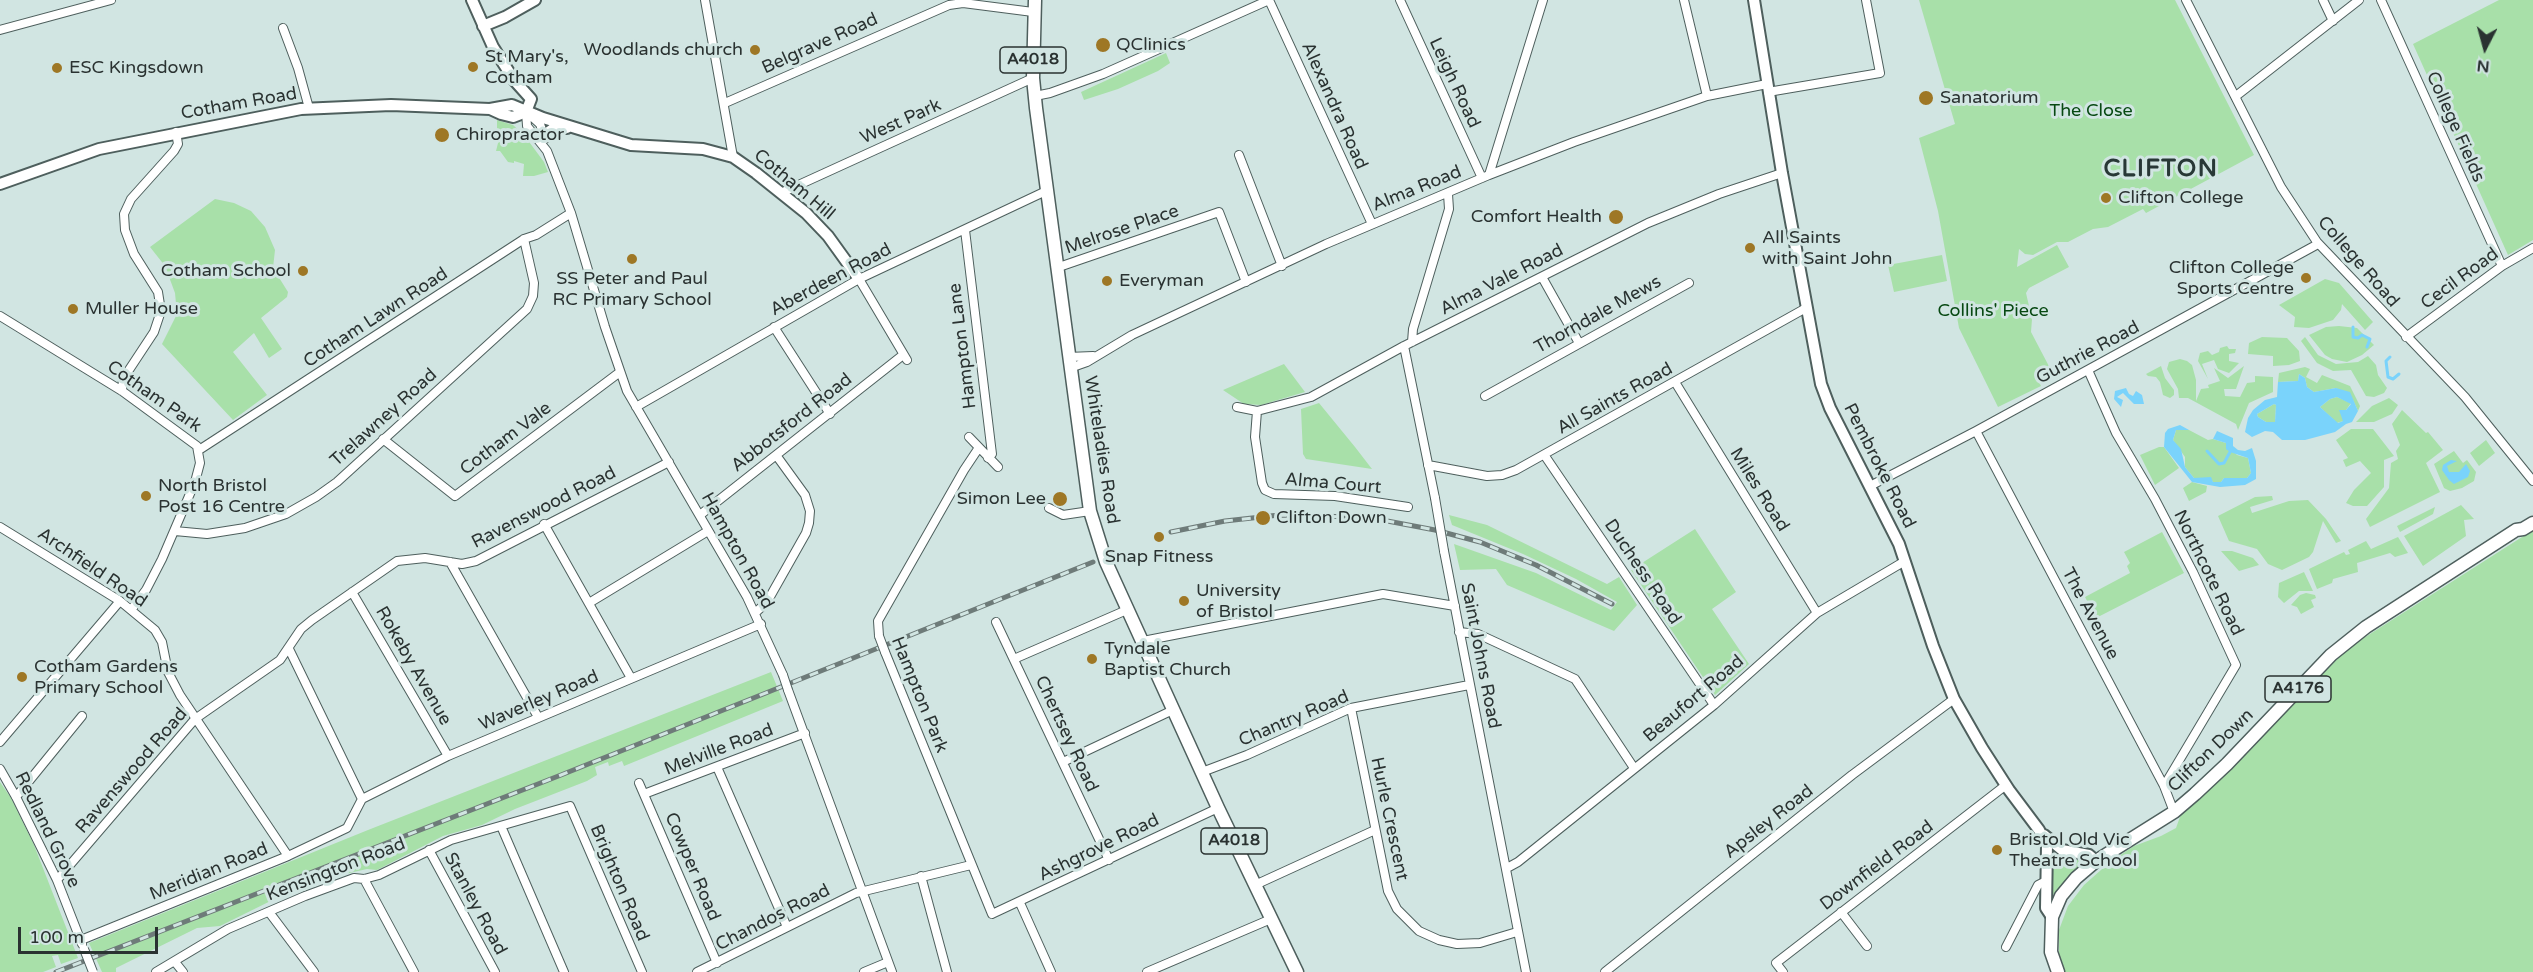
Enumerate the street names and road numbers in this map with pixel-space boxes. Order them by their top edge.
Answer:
street label: Belgrave Road [759,9,881,79]
street label: Leigh Road [1424,34,1484,132]
street label: Alexandra Road [1296,39,1372,173]
road number: A4018 [1000,47,1066,73]
street label: College Fields [2421,69,2489,185]
street label: Cotham Road [179,83,299,125]
street label: West Park [857,95,945,149]
street label: Cotham Hill [749,145,839,225]
street label: Alma Road [1369,161,1465,217]
street label: Melrose Place [1062,200,1182,260]
street label: College Road [2313,212,2403,312]
street label: Aberdeen Road [767,239,895,321]
street label: Alma Vale Road [1437,240,1567,320]
street label: Cecil Road [2417,244,2503,314]
street label: Cotham Lawn Road [300,263,452,373]
street label: Thorndale Mews [1531,271,1665,359]
street label: Hampton Lane [945,282,981,410]
street label: Guthrie Road [2033,317,2143,389]
street label: Cotham Park [102,356,206,438]
street label: All Saints Road [1553,358,1677,440]
street label: Trelawney Road [326,364,442,472]
street label: Abbotsford Road [727,369,857,477]
street label: Whiteladies Road [1079,374,1123,526]
street label: Cotham Vale [456,398,556,480]
street label: Pembroke Road [1838,400,1920,532]
street label: Miles Road [1725,444,1793,536]
street label: Ravenswood Road [468,462,620,554]
street label: Alma Court [1284,469,1382,499]
street label: Hampton Road [696,489,778,613]
street label: Northcote Road [2168,507,2248,639]
street label: Duchess Road [1599,515,1685,629]
street label: Archfield Road [33,523,151,613]
street label: The Avenue [2057,564,2123,664]
street label: Saint Johns Road [1455,581,1505,731]
street label: Rokeby Avenue [370,603,456,729]
street label: Hampton Park [886,634,952,756]
street label: Beaufort Road [1639,651,1749,747]
street label: Waverley Road [476,666,602,736]
street label: Chertsey Road [1030,672,1102,796]
road number: A4176 [2265,676,2331,702]
street label: Chantry Road [1236,686,1352,752]
street label: Ravenswood Road [72,704,192,838]
street label: Clifton Down [2164,705,2258,797]
street label: Melville Road [661,719,777,781]
street label: Hurle Crescent [1365,755,1413,883]
street label: Redland Grove [10,768,84,892]
street label: Apsley Road [1720,780,1818,864]
street label: Cowper Road [659,810,725,924]
street label: Ashgrove Road [1035,810,1163,886]
street label: Downfield Road [1816,816,1938,916]
street label: Brighton Road [585,822,653,944]
road number: A4018 [1201,828,1267,854]
street label: Kensington Road [263,834,409,906]
street label: Meridian Road [147,838,271,906]
street label: Stanley Road [439,849,511,959]
street label: Chandos Road [712,880,834,956]

